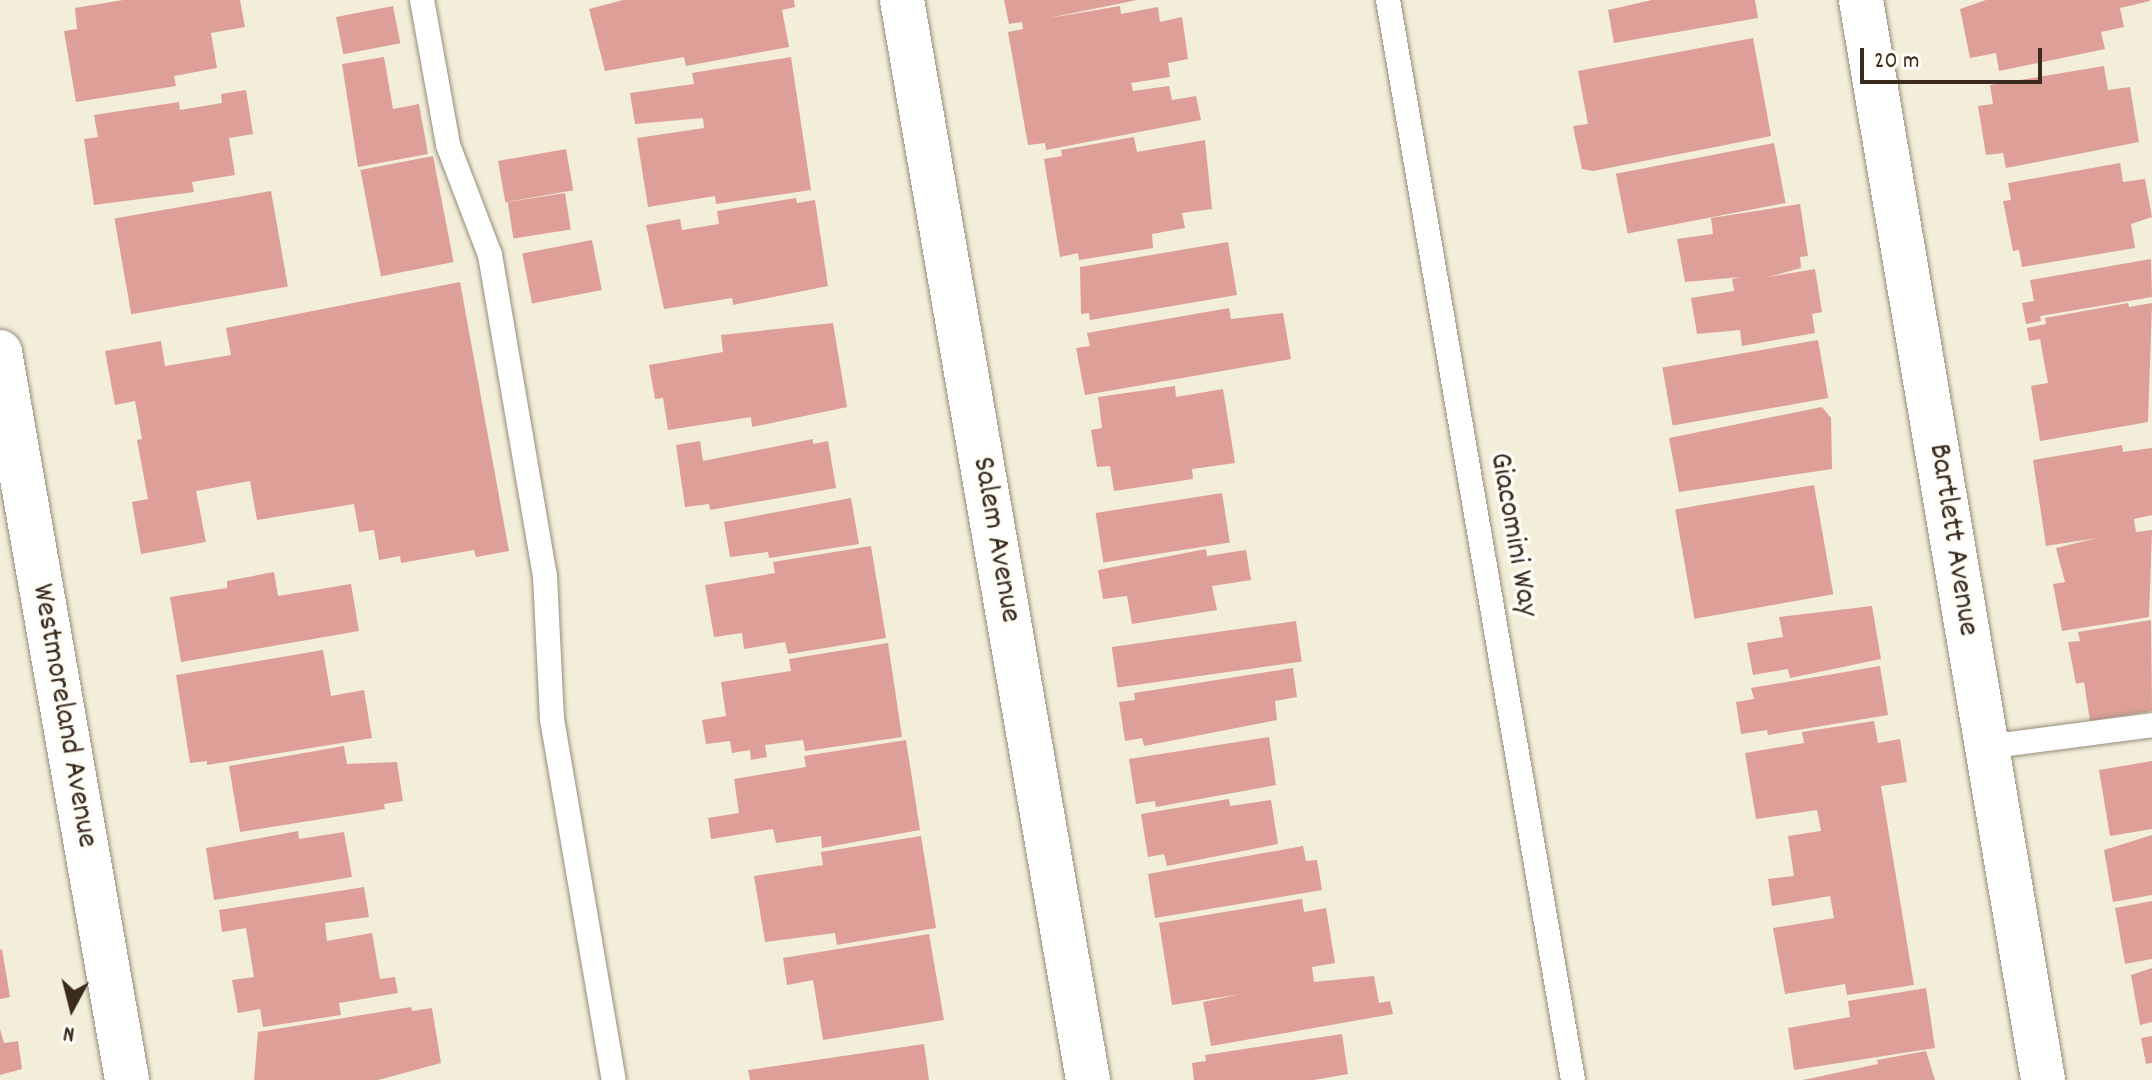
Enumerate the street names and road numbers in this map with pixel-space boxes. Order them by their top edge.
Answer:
street label: Bartlett Avenue [1918,441,1986,639]
street label: Giacomini Way [1479,450,1545,620]
street label: Salem Avenue [962,454,1028,626]
street label: Westmoreland Avenue [21,581,105,851]

